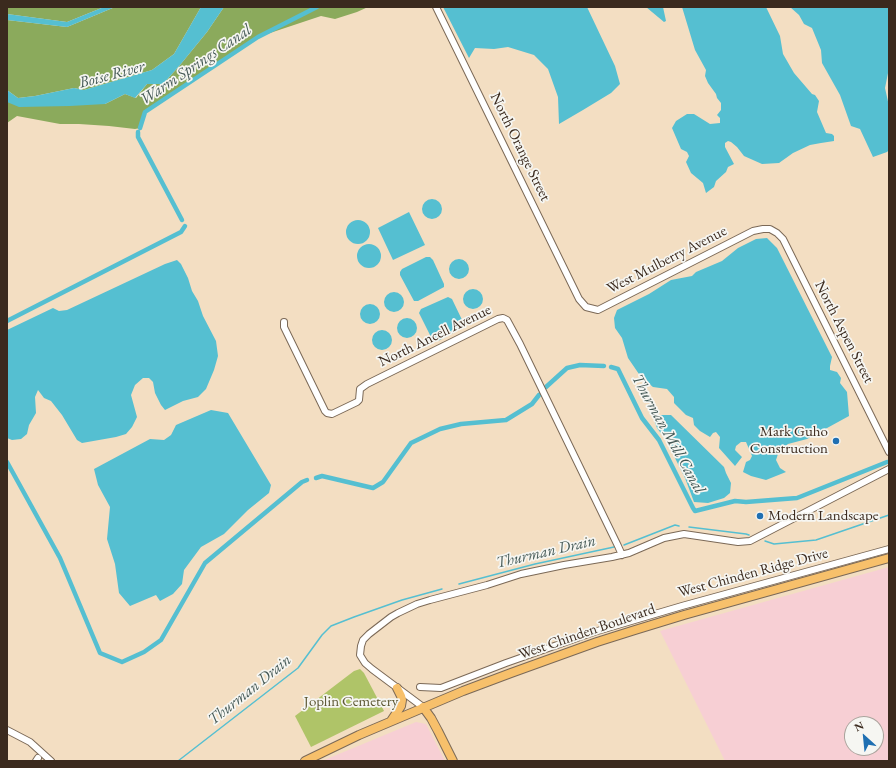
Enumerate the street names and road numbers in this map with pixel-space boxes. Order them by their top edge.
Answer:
street label: North Orange Street [486,90,554,204]
street label: West Mulberry Avenue [604,222,730,298]
street label: North Aspen Street [810,278,878,386]
street label: North Ancell Avenue [376,301,494,371]
street label: West Chinden Ridge Drive [676,544,830,602]
street label: West Chinden Boulevard [516,600,658,664]

